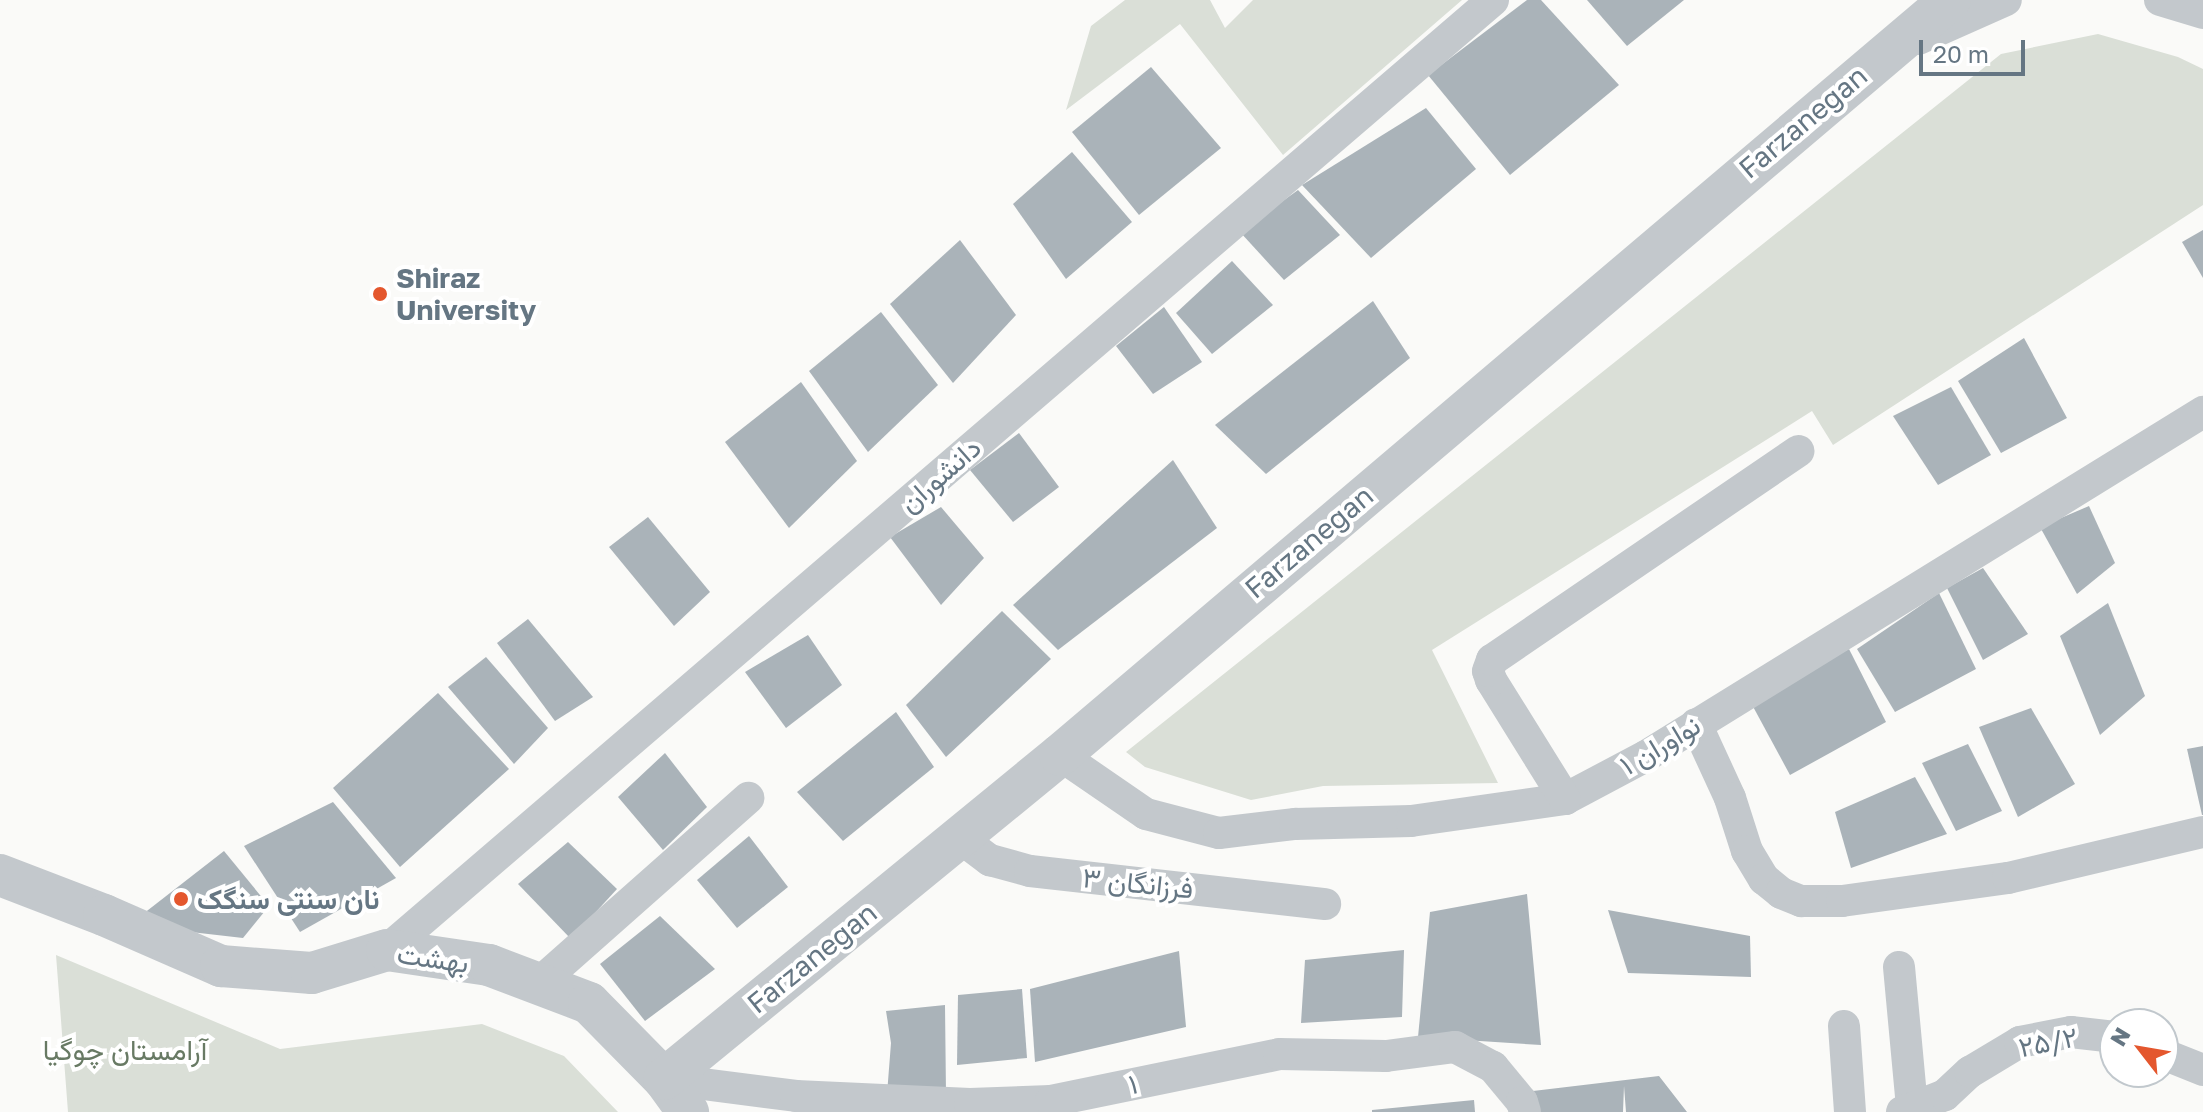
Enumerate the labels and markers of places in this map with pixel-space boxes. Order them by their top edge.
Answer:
place label: Shiraz University [396,261,536,327]
marker: Shiraz University [371,285,389,303]
place label: نان سنتی سنگک [197,882,379,916]
marker: نان سنتی سنگک [172,890,190,908]

